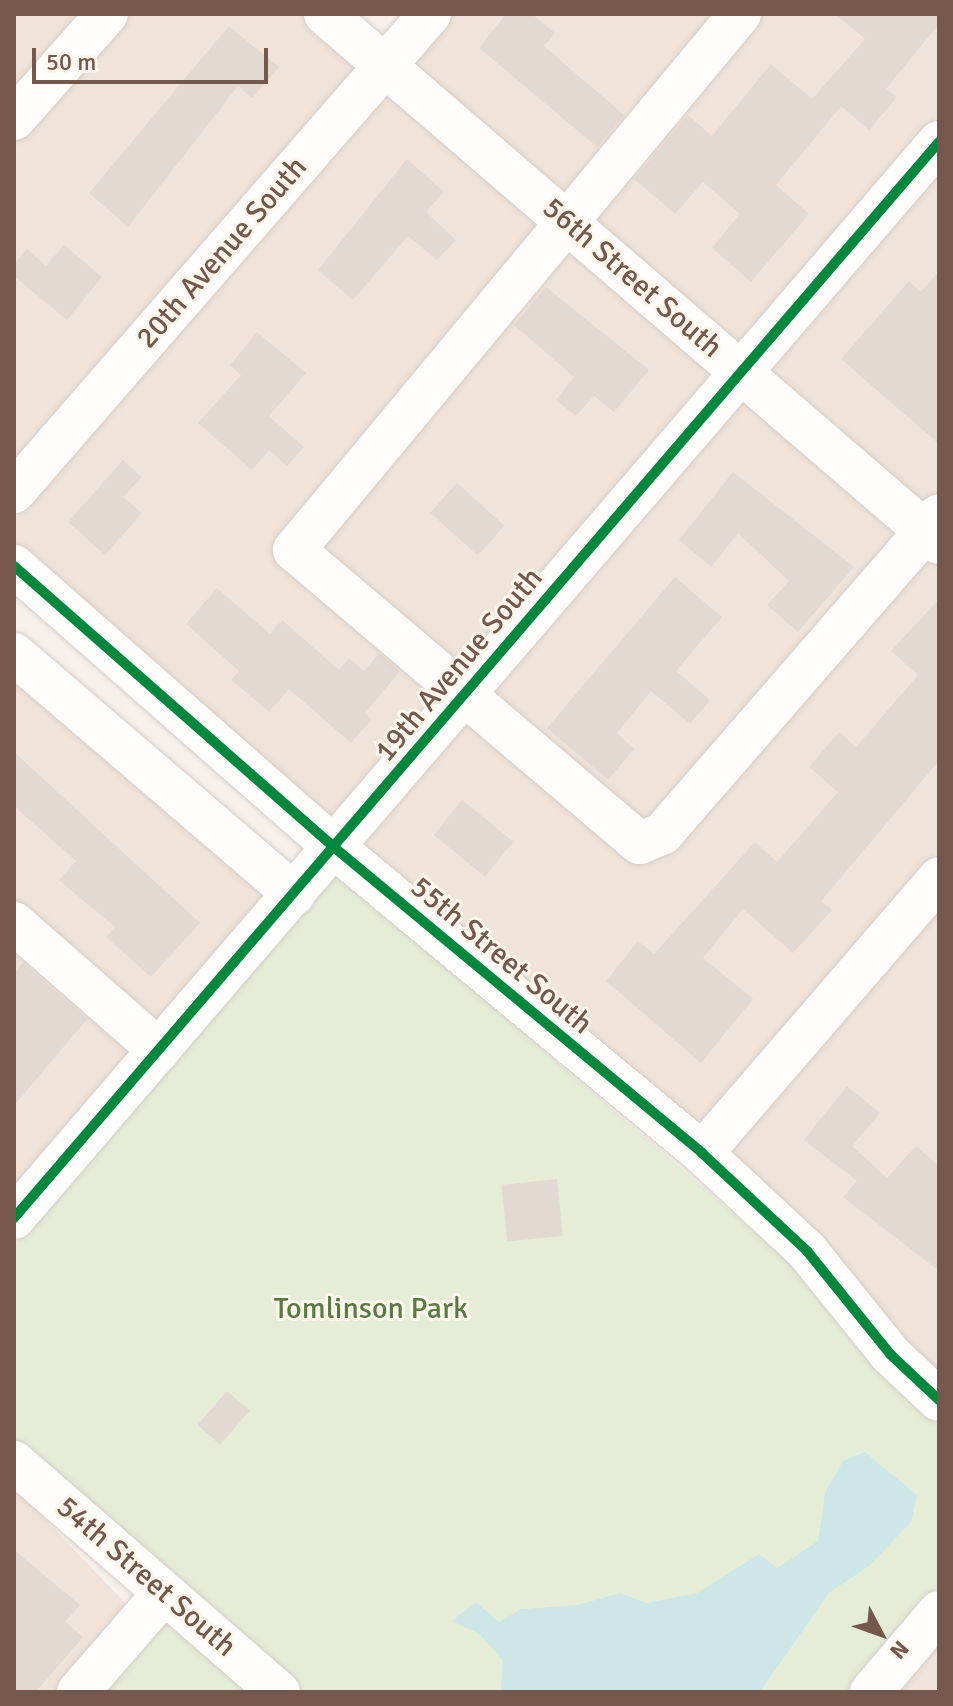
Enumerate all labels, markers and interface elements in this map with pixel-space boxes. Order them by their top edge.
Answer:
scale bar [36,32,272,82]
text: 50 m [46,47,96,77]
street label: 20th Avenue South [129,150,315,356]
street label: 56th Street South [535,190,729,366]
street label: 19th Avenue South [368,561,550,769]
street label: 55th Street South [403,870,599,1042]
park label: Tomlinson Park [274,1291,468,1327]
street label: 54th Street South [49,1489,243,1665]
north arrow [841,1594,921,1674]
text: N [884,1635,915,1665]

